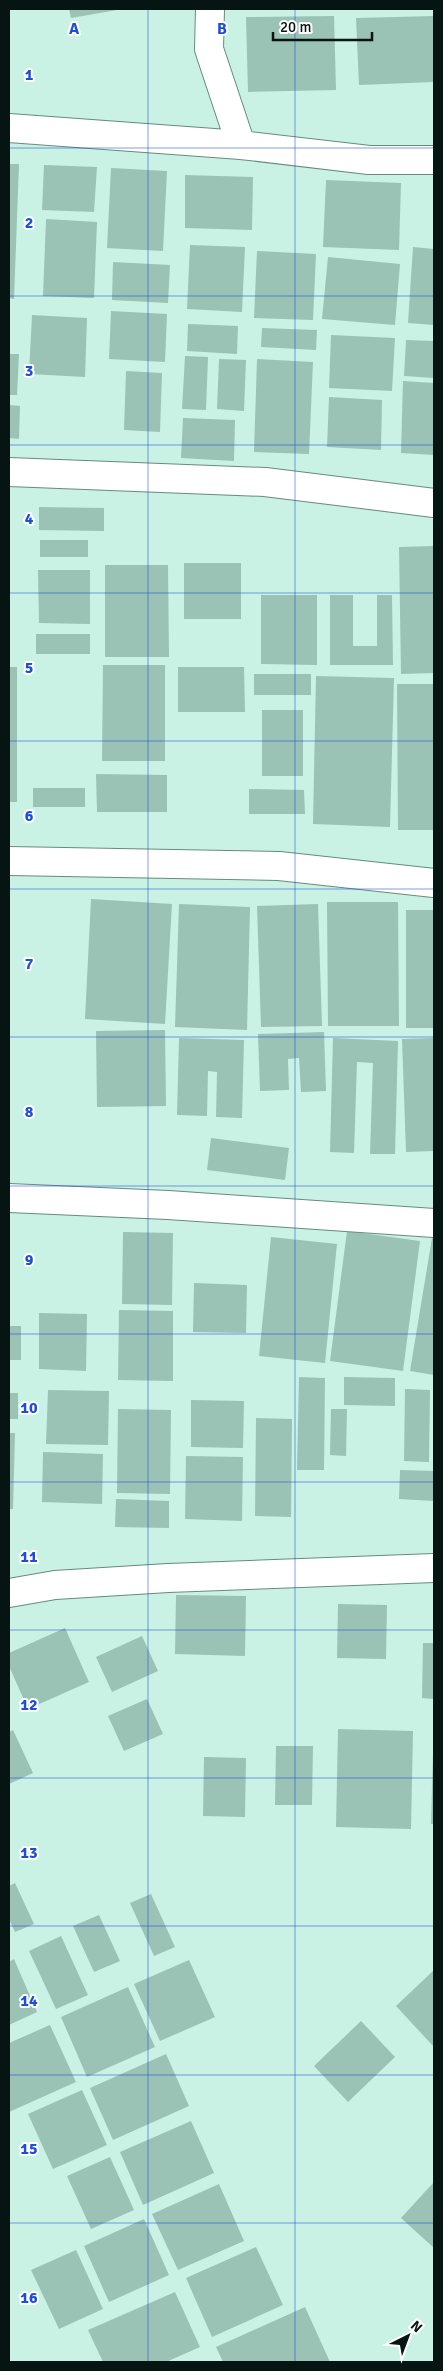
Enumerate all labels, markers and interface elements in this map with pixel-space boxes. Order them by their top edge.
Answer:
scale bar [273,10,372,42]
text: 20 m [280,18,311,36]
text: A [69,19,80,39]
text: B [217,19,227,39]
text: 1 [25,65,34,85]
text: 2 [25,213,33,233]
text: 3 [25,361,33,381]
text: 4 [25,509,34,529]
text: 5 [25,658,33,678]
text: 6 [25,806,34,826]
text: 7 [25,954,34,974]
text: 8 [25,1102,34,1122]
text: 9 [25,1250,34,1270]
text: 10 [20,1398,38,1418]
text: 11 [20,1547,38,1567]
text: 12 [20,1695,38,1715]
text: 13 [20,1843,38,1863]
text: 14 [20,1991,38,2011]
text: 15 [20,2139,38,2159]
text: 16 [20,2288,38,2308]
north arrow [383,2311,433,2361]
text: N [407,2317,426,2336]

